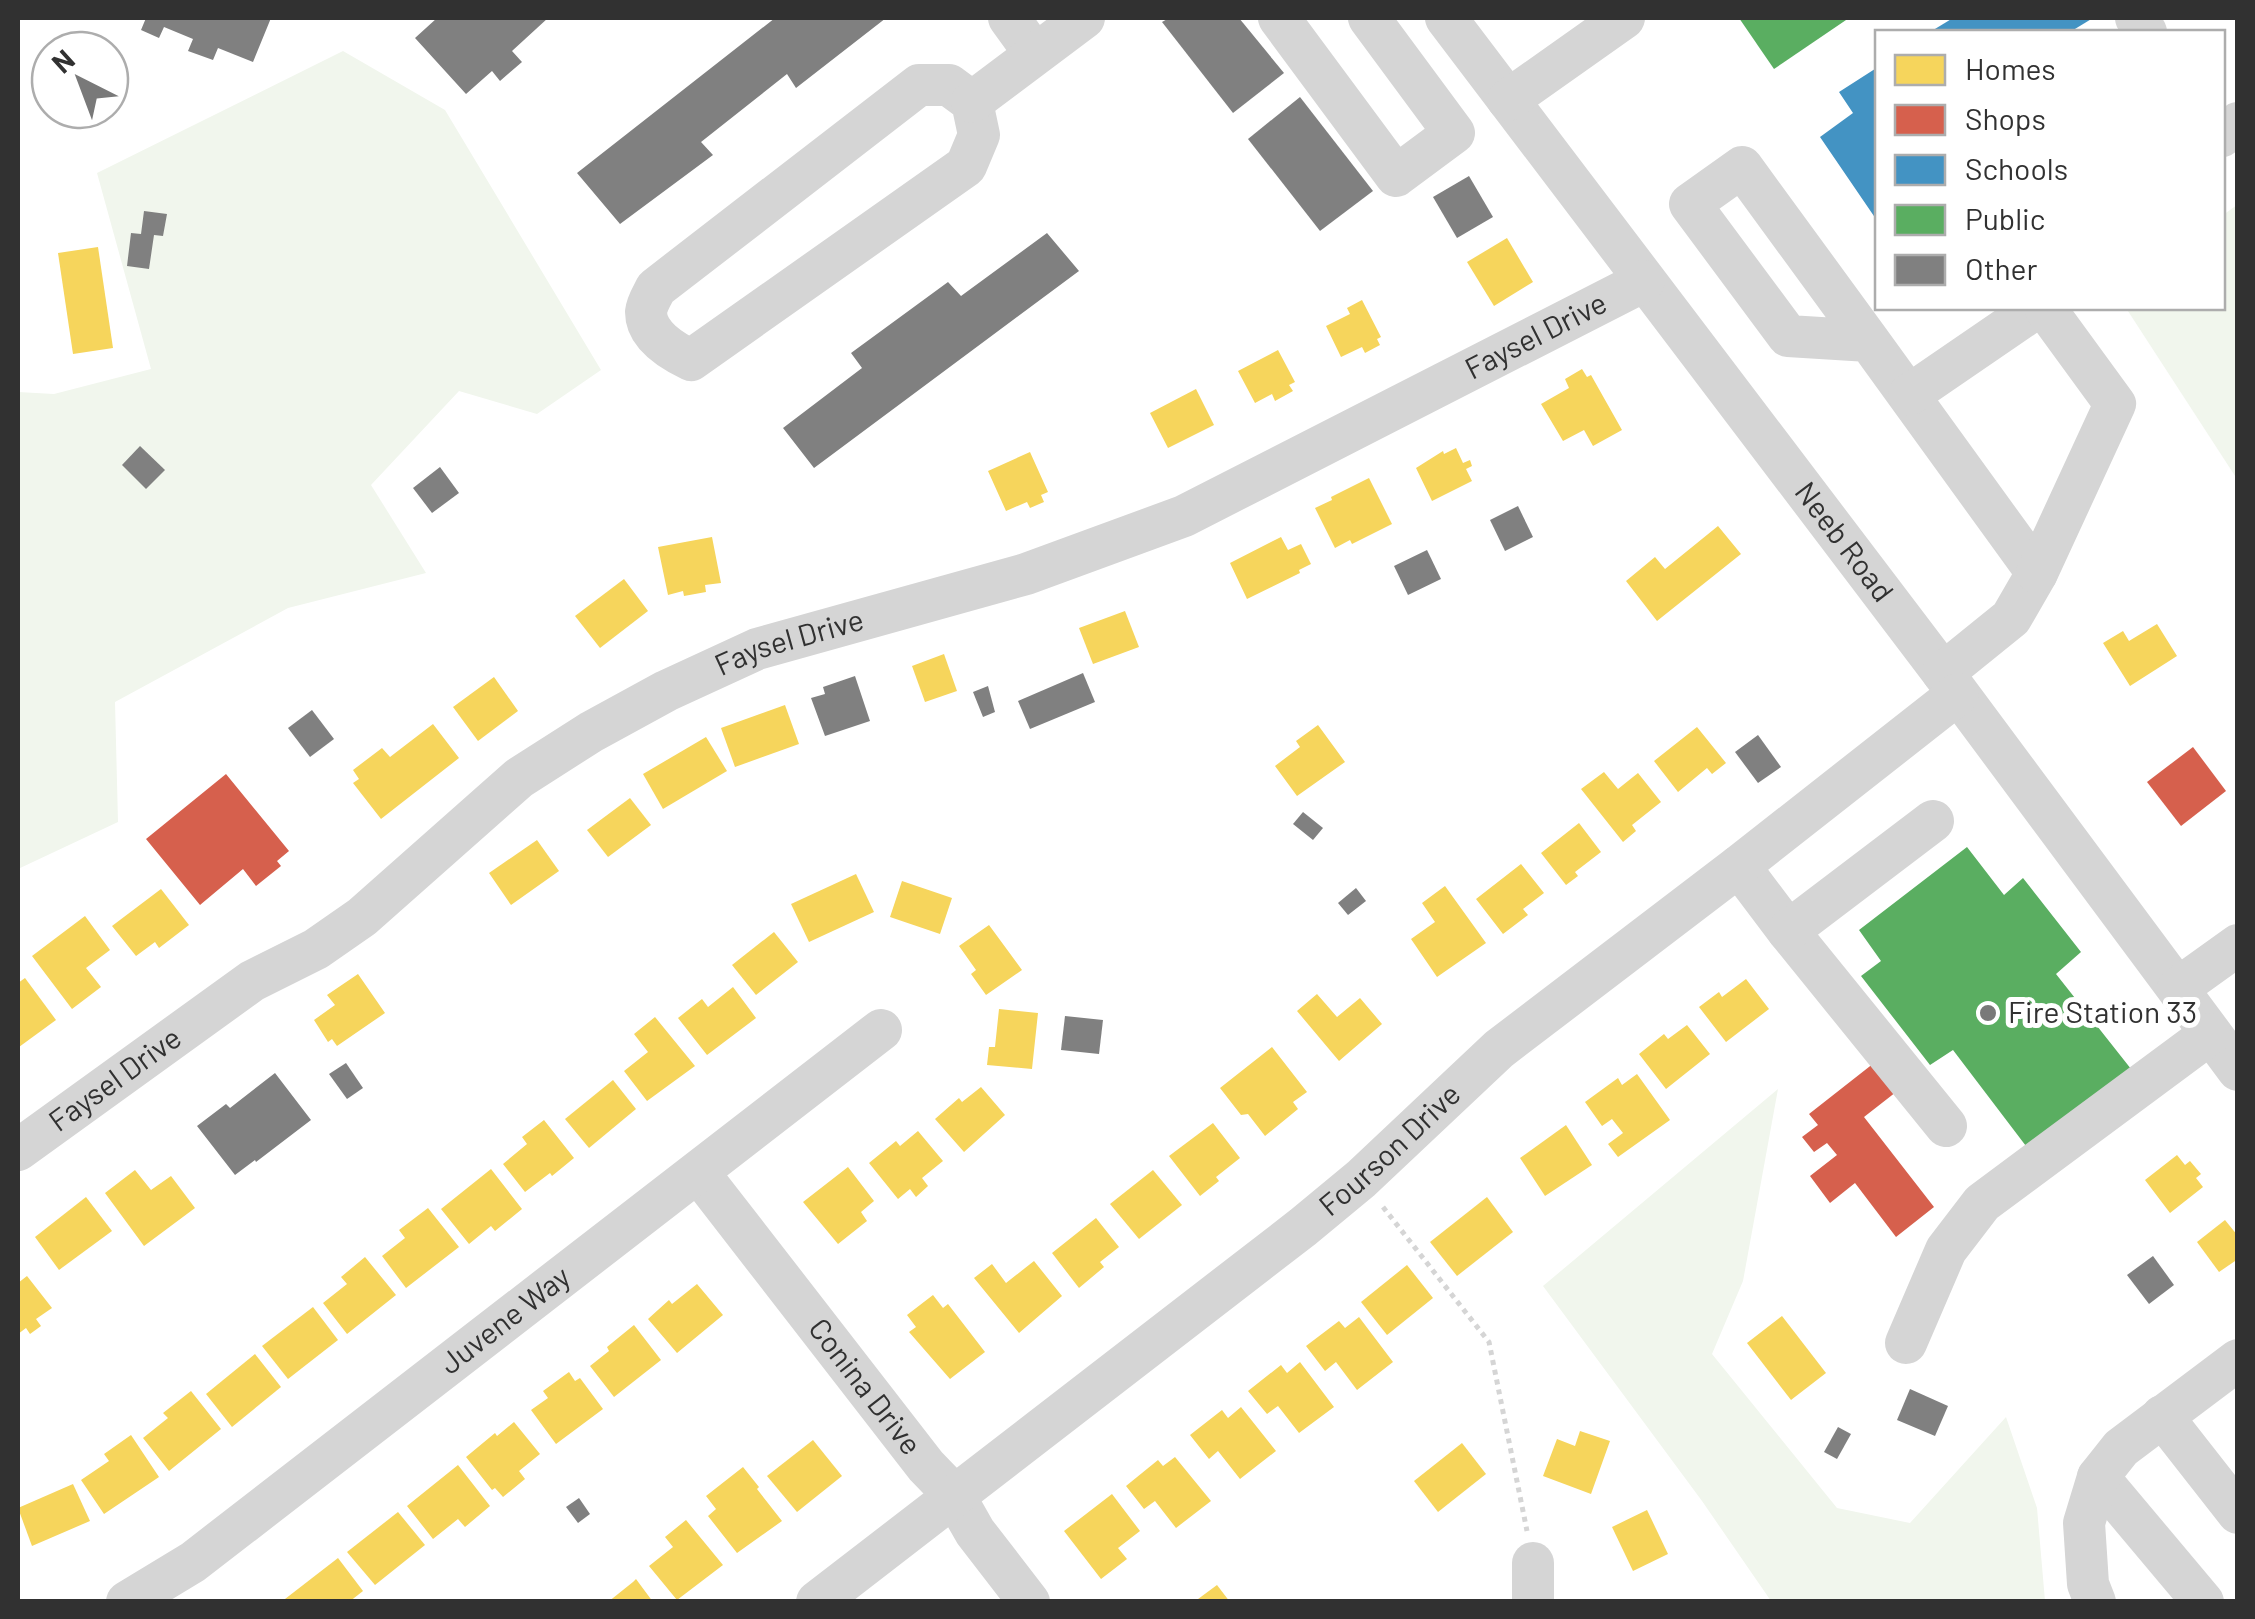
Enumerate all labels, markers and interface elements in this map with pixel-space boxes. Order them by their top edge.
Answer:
north arrow [30,30,130,130]
legend [1875,30,2225,310]
text: N [44,42,81,80]
text: Homes [1965,50,2056,86]
text: Shops [1965,100,2046,136]
text: Schools [1965,150,2068,186]
text: Public [1965,200,2045,236]
text: Other [1965,250,2038,286]
street label: Faysel Drive [1458,283,1612,385]
street label: Neeb Road [1788,474,1902,608]
street label: Faysel Drive [708,600,867,682]
place label: Fire Station 33 [2008,993,2197,1029]
marker: Fire Station 33 [1977,1002,1999,1024]
street label: Faysel Drive [41,1018,187,1138]
street label: Fourson Drive [1311,1075,1467,1222]
street label: Juvene Way [432,1257,577,1381]
street label: Conina Drive [802,1310,930,1461]

